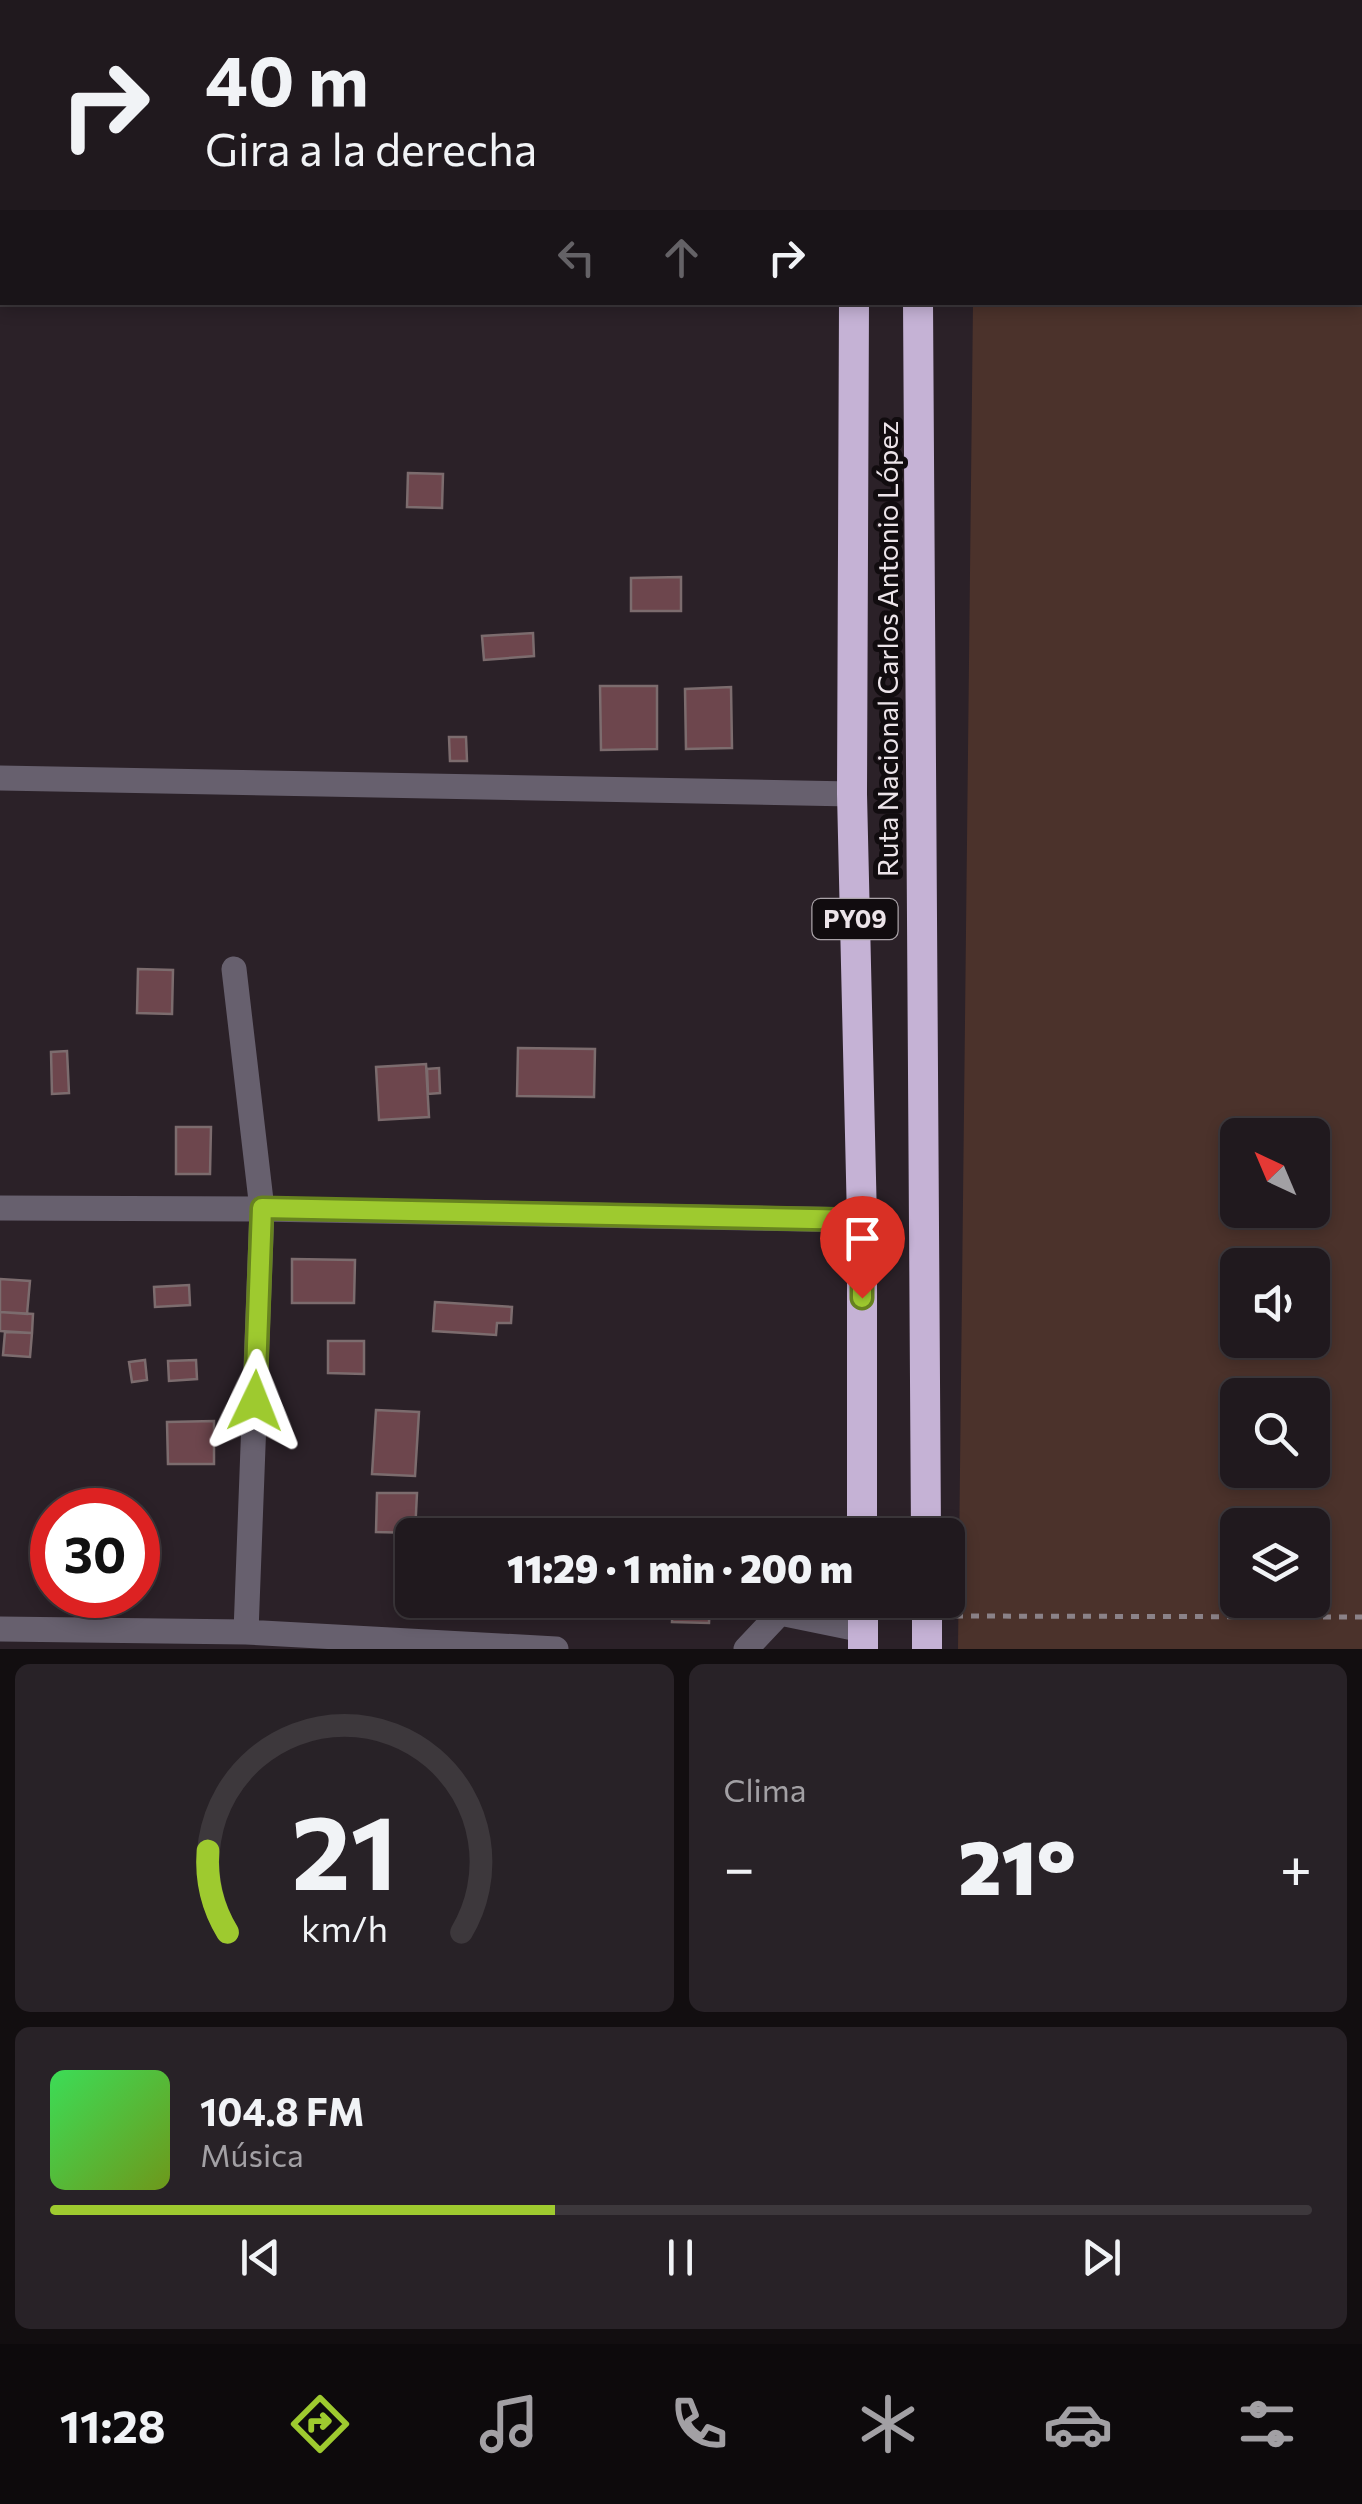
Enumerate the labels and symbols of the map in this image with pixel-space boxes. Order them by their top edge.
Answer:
street label: Ruta Nacional Carlos Antonio López [870,421,904,877]
road number: PY09 [812,899,898,939]
north arrow [1220,1118,1330,1228]
pin [820,1196,905,1299]
position arrow [203,1349,307,1453]
speed limit sign: 30 [30,1488,160,1618]

